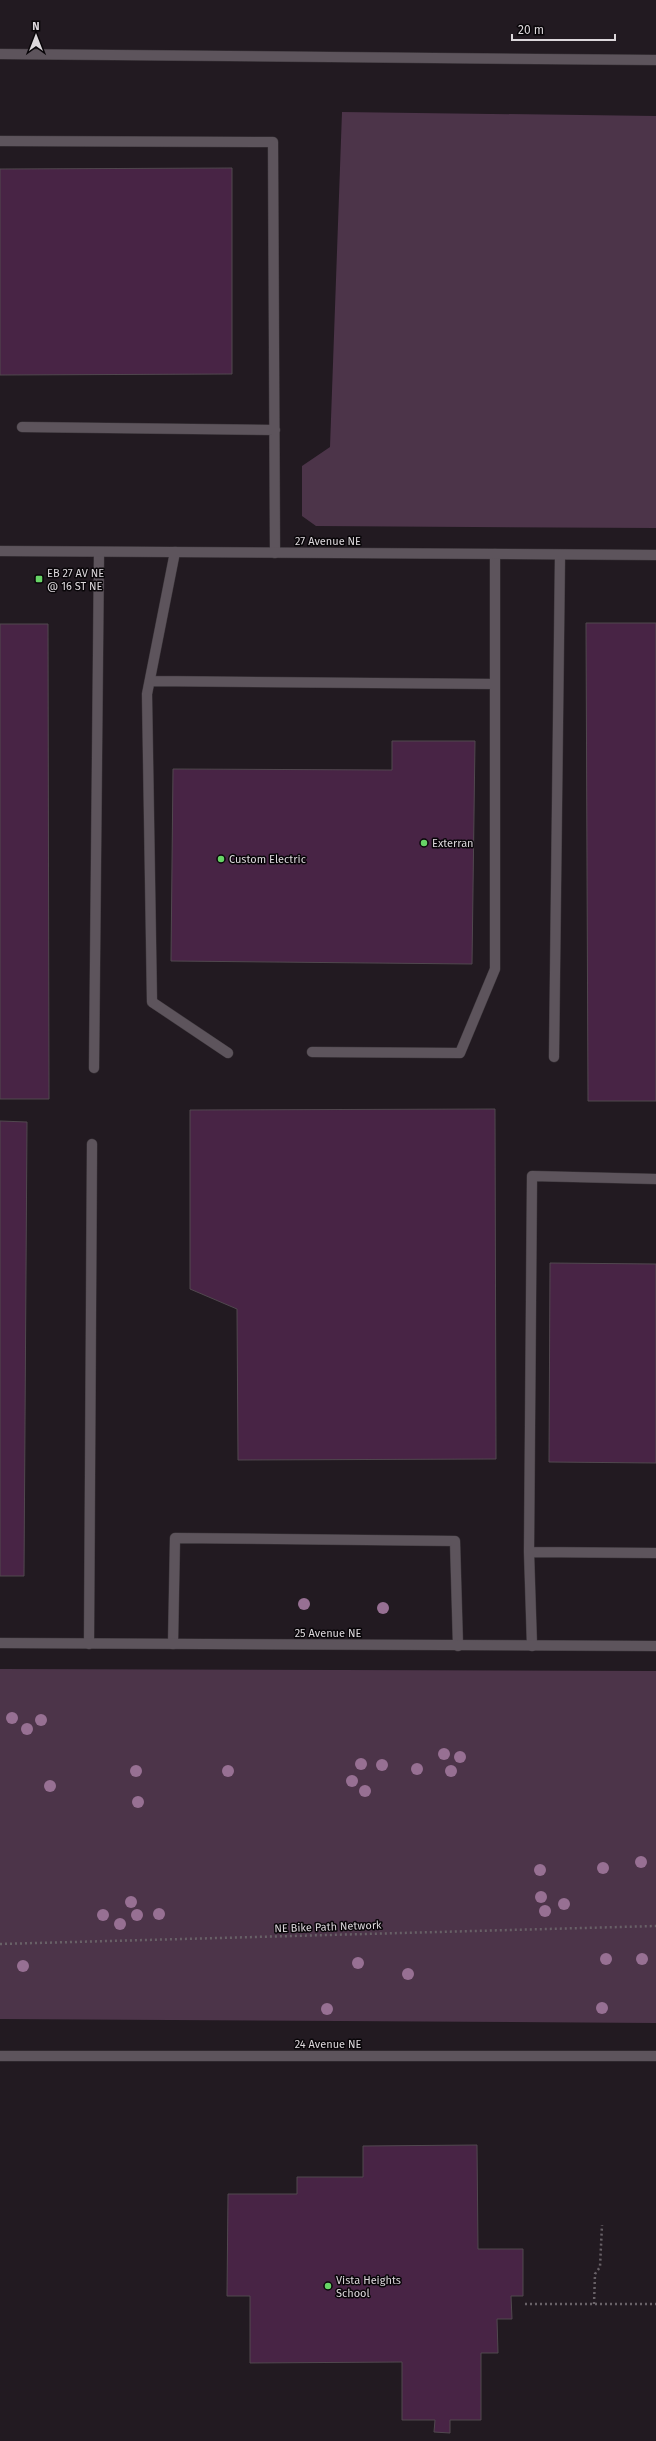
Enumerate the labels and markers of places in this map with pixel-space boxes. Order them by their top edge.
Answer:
place label: EB 27 AV NE @ 16 ST NE [47,567,104,593]
marker: EB 27 AV NE @ 16 ST NE [34,574,44,584]
place label: Exterran [432,837,474,850]
marker: Exterran [419,838,429,848]
place label: Custom Electric [229,853,306,866]
marker: Custom Electric [216,854,226,864]
place label: Vista Heights School [336,2274,401,2300]
marker: Vista Heights School [323,2281,333,2291]

